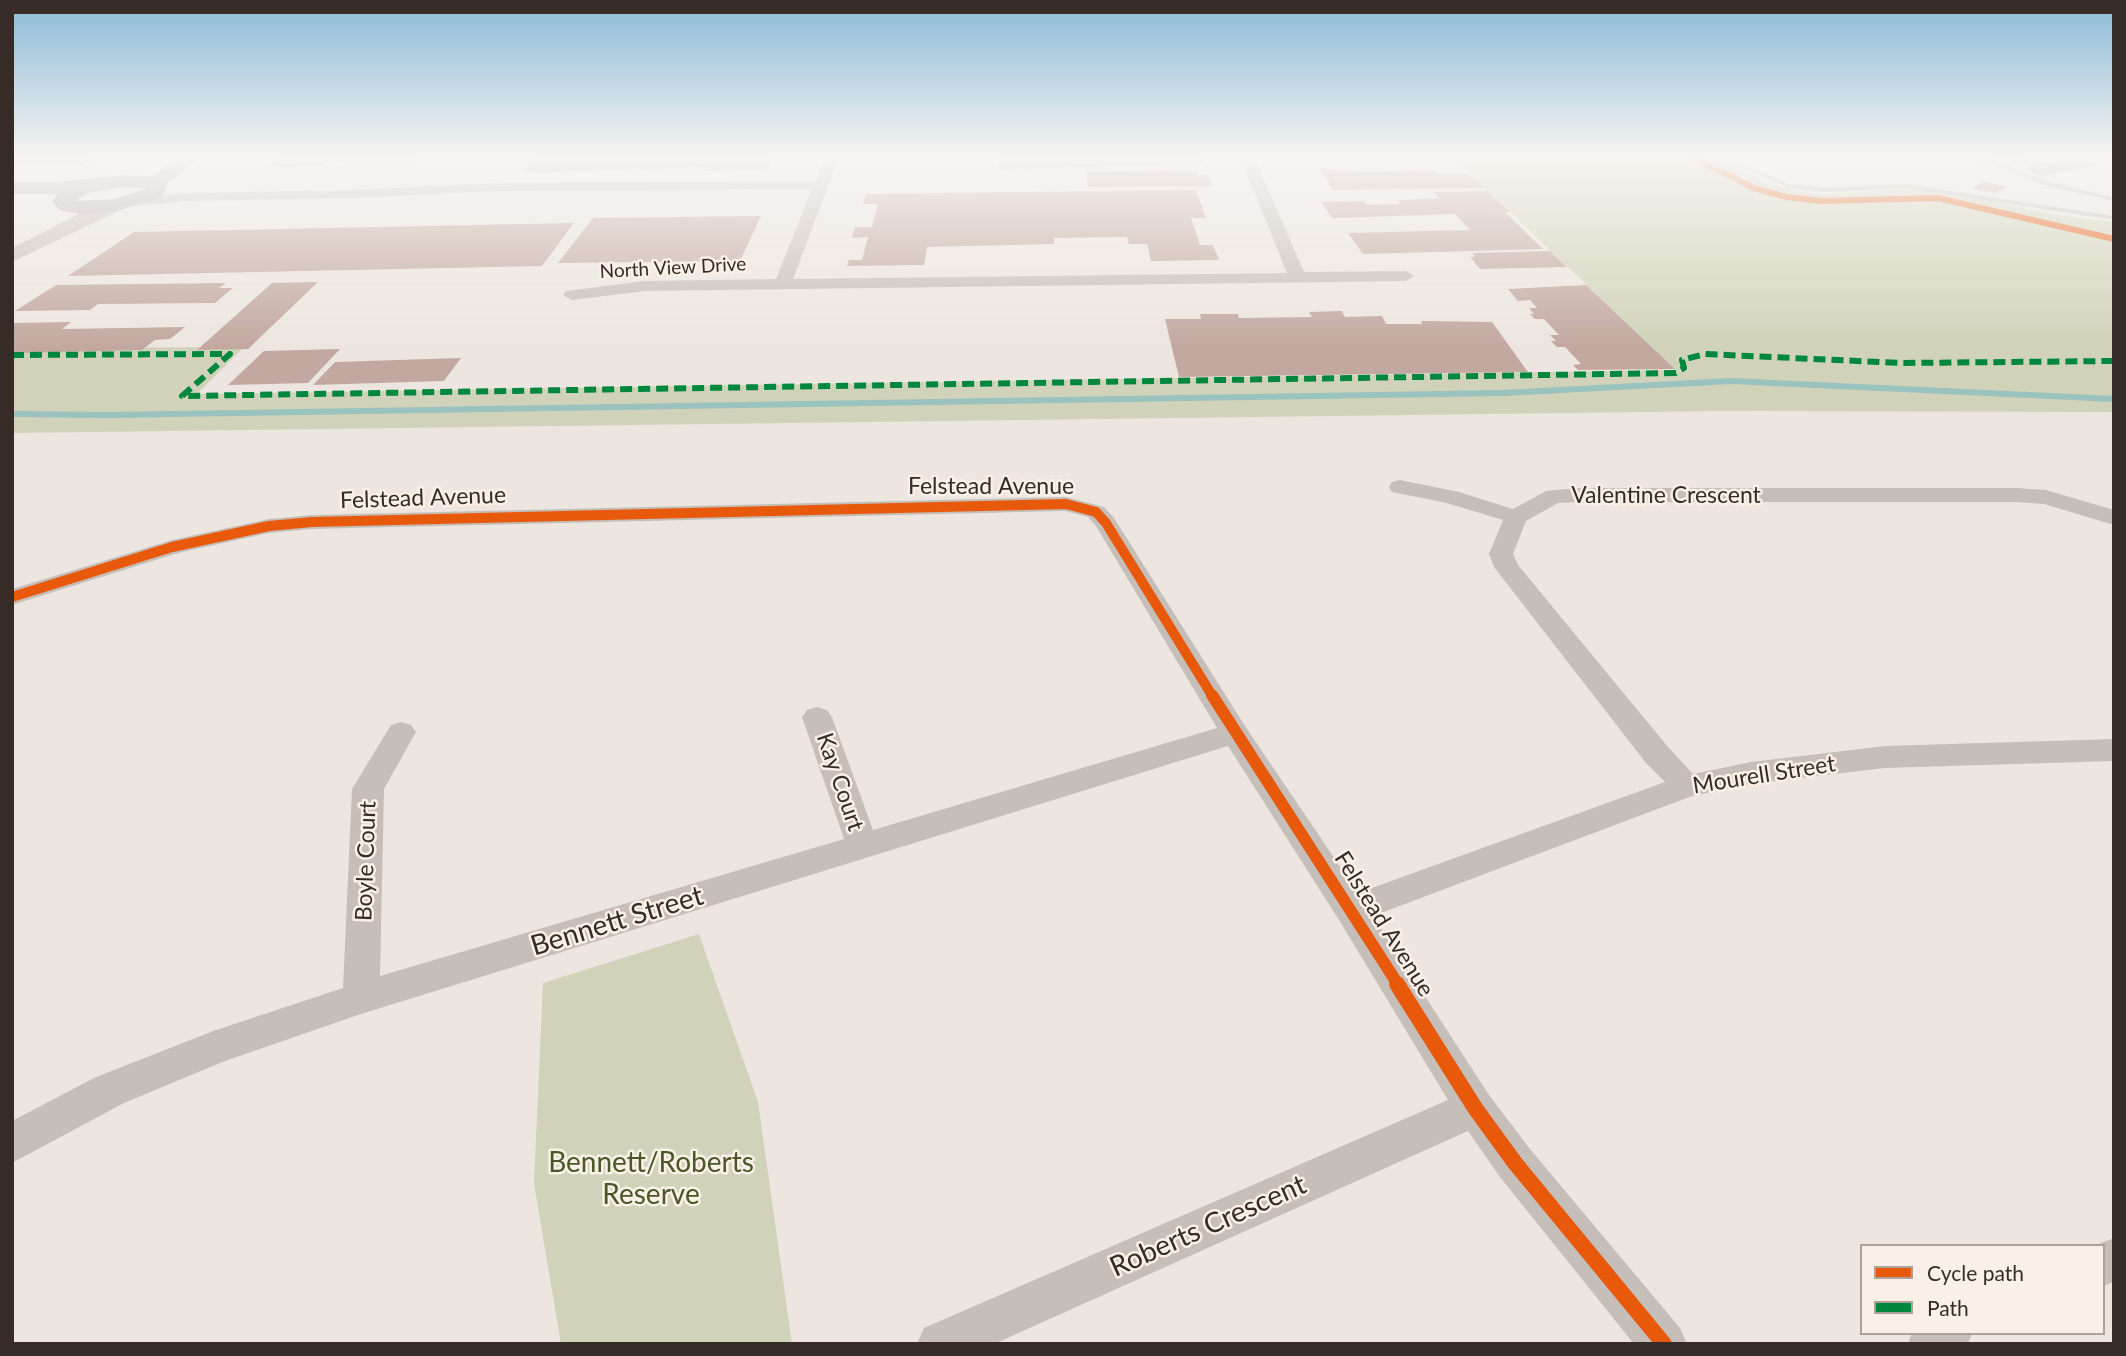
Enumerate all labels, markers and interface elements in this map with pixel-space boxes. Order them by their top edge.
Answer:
street label: North View Drive [599,253,747,283]
street label: Felstead Avenue [908,473,1074,501]
street label: Felstead Avenue [339,481,507,515]
street label: Valentine Crescent [1571,482,1761,510]
street label: Kay Court [810,729,870,835]
street label: Mourell Street [1691,750,1837,800]
street label: Boyle Court [350,800,382,922]
street label: Felstead Avenue [1328,846,1440,1002]
street label: Bennett Street [527,879,707,963]
park label: Bennett/Roberts Reserve [548,1146,754,1212]
street label: Roberts Crescent [1105,1168,1311,1284]
legend [1860,1244,2105,1335]
text: Cycle path [1927,1260,2024,1285]
text: Path [1927,1295,1969,1320]

